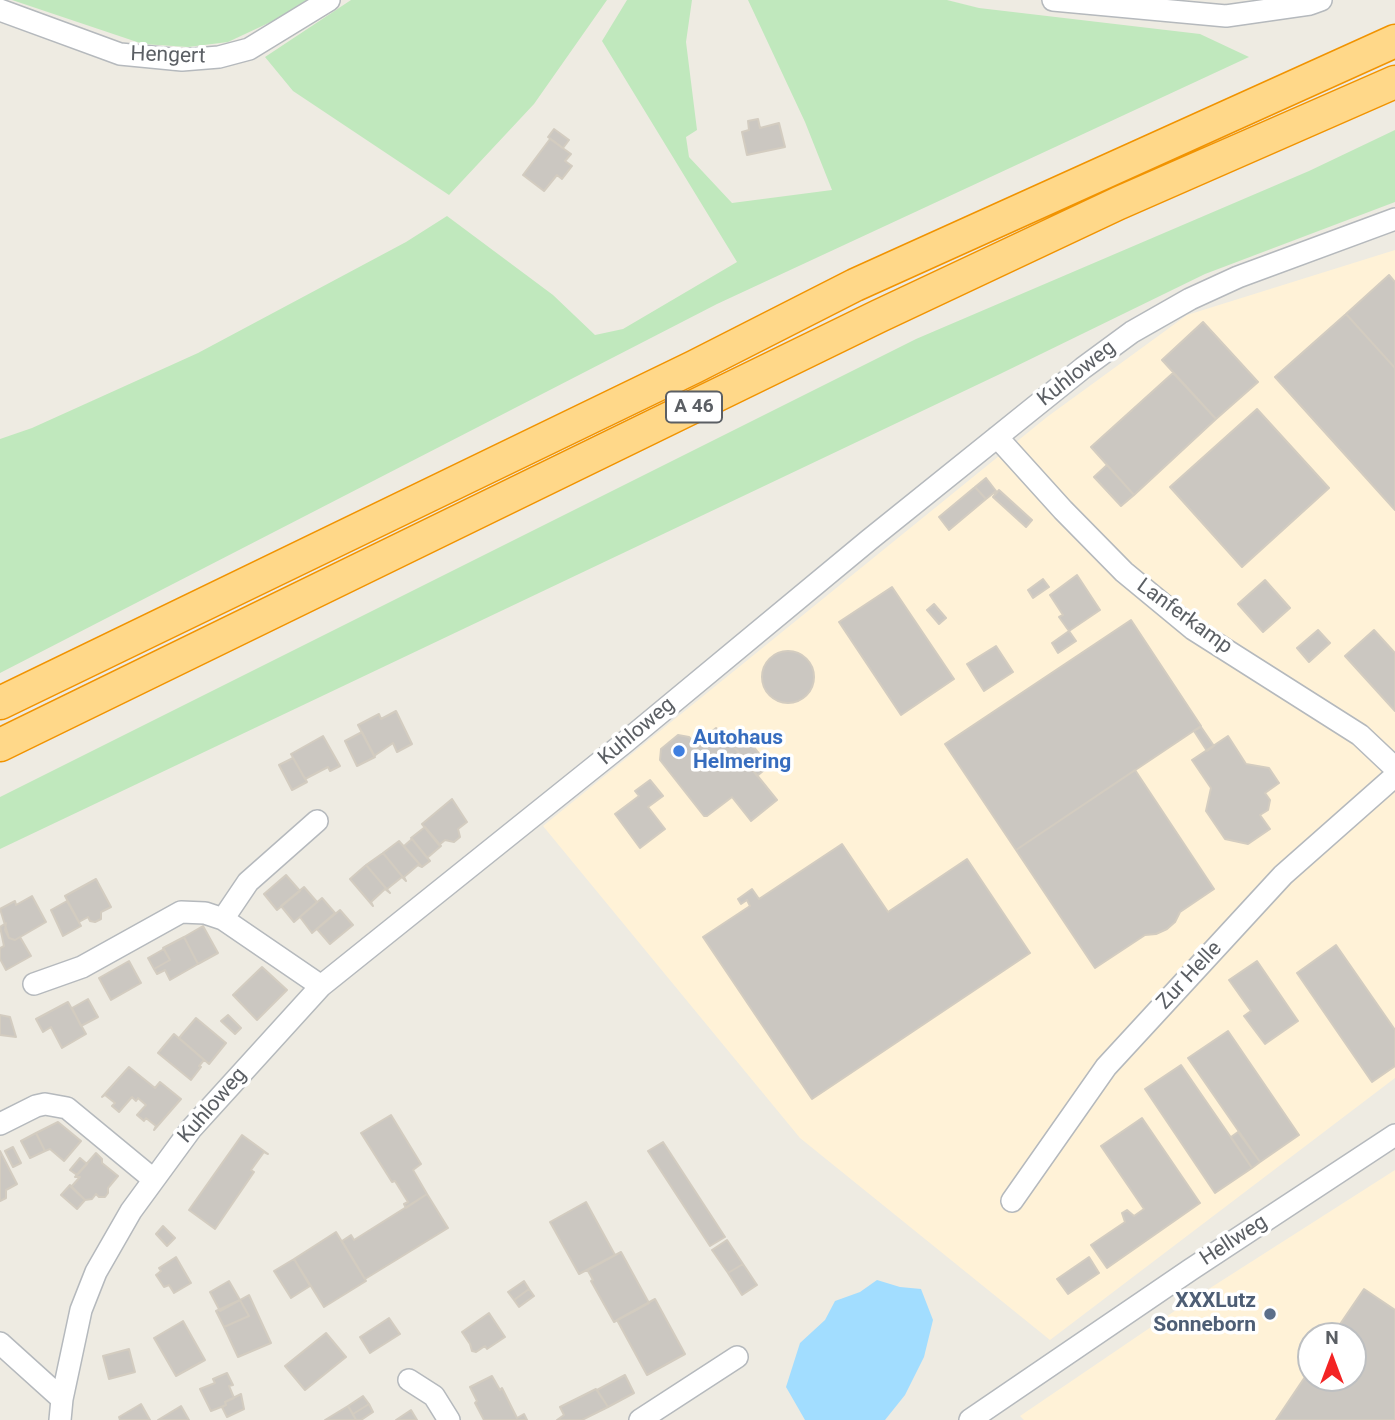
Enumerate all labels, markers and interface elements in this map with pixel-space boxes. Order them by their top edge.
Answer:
street label: Hengert [130,42,206,70]
street label: Kuhloweg [1033,336,1121,412]
road number: A 46 [666,392,722,422]
street label: Lanferkamp [1131,574,1237,660]
street label: Kuhloweg [594,693,680,771]
place label: Autohaus Helmering [693,726,791,776]
marker: Autohaus Helmering [671,743,687,759]
street label: Zur Helle [1152,937,1228,1015]
street label: Kuhloweg [173,1063,253,1149]
street label: Hellweg [1196,1210,1272,1272]
place label: XXXLutz Sonneborn [1153,1289,1256,1339]
marker: XXXLutz Sonneborn [1262,1306,1278,1322]
north arrow [1297,1322,1367,1392]
text: N [1325,1326,1339,1349]

